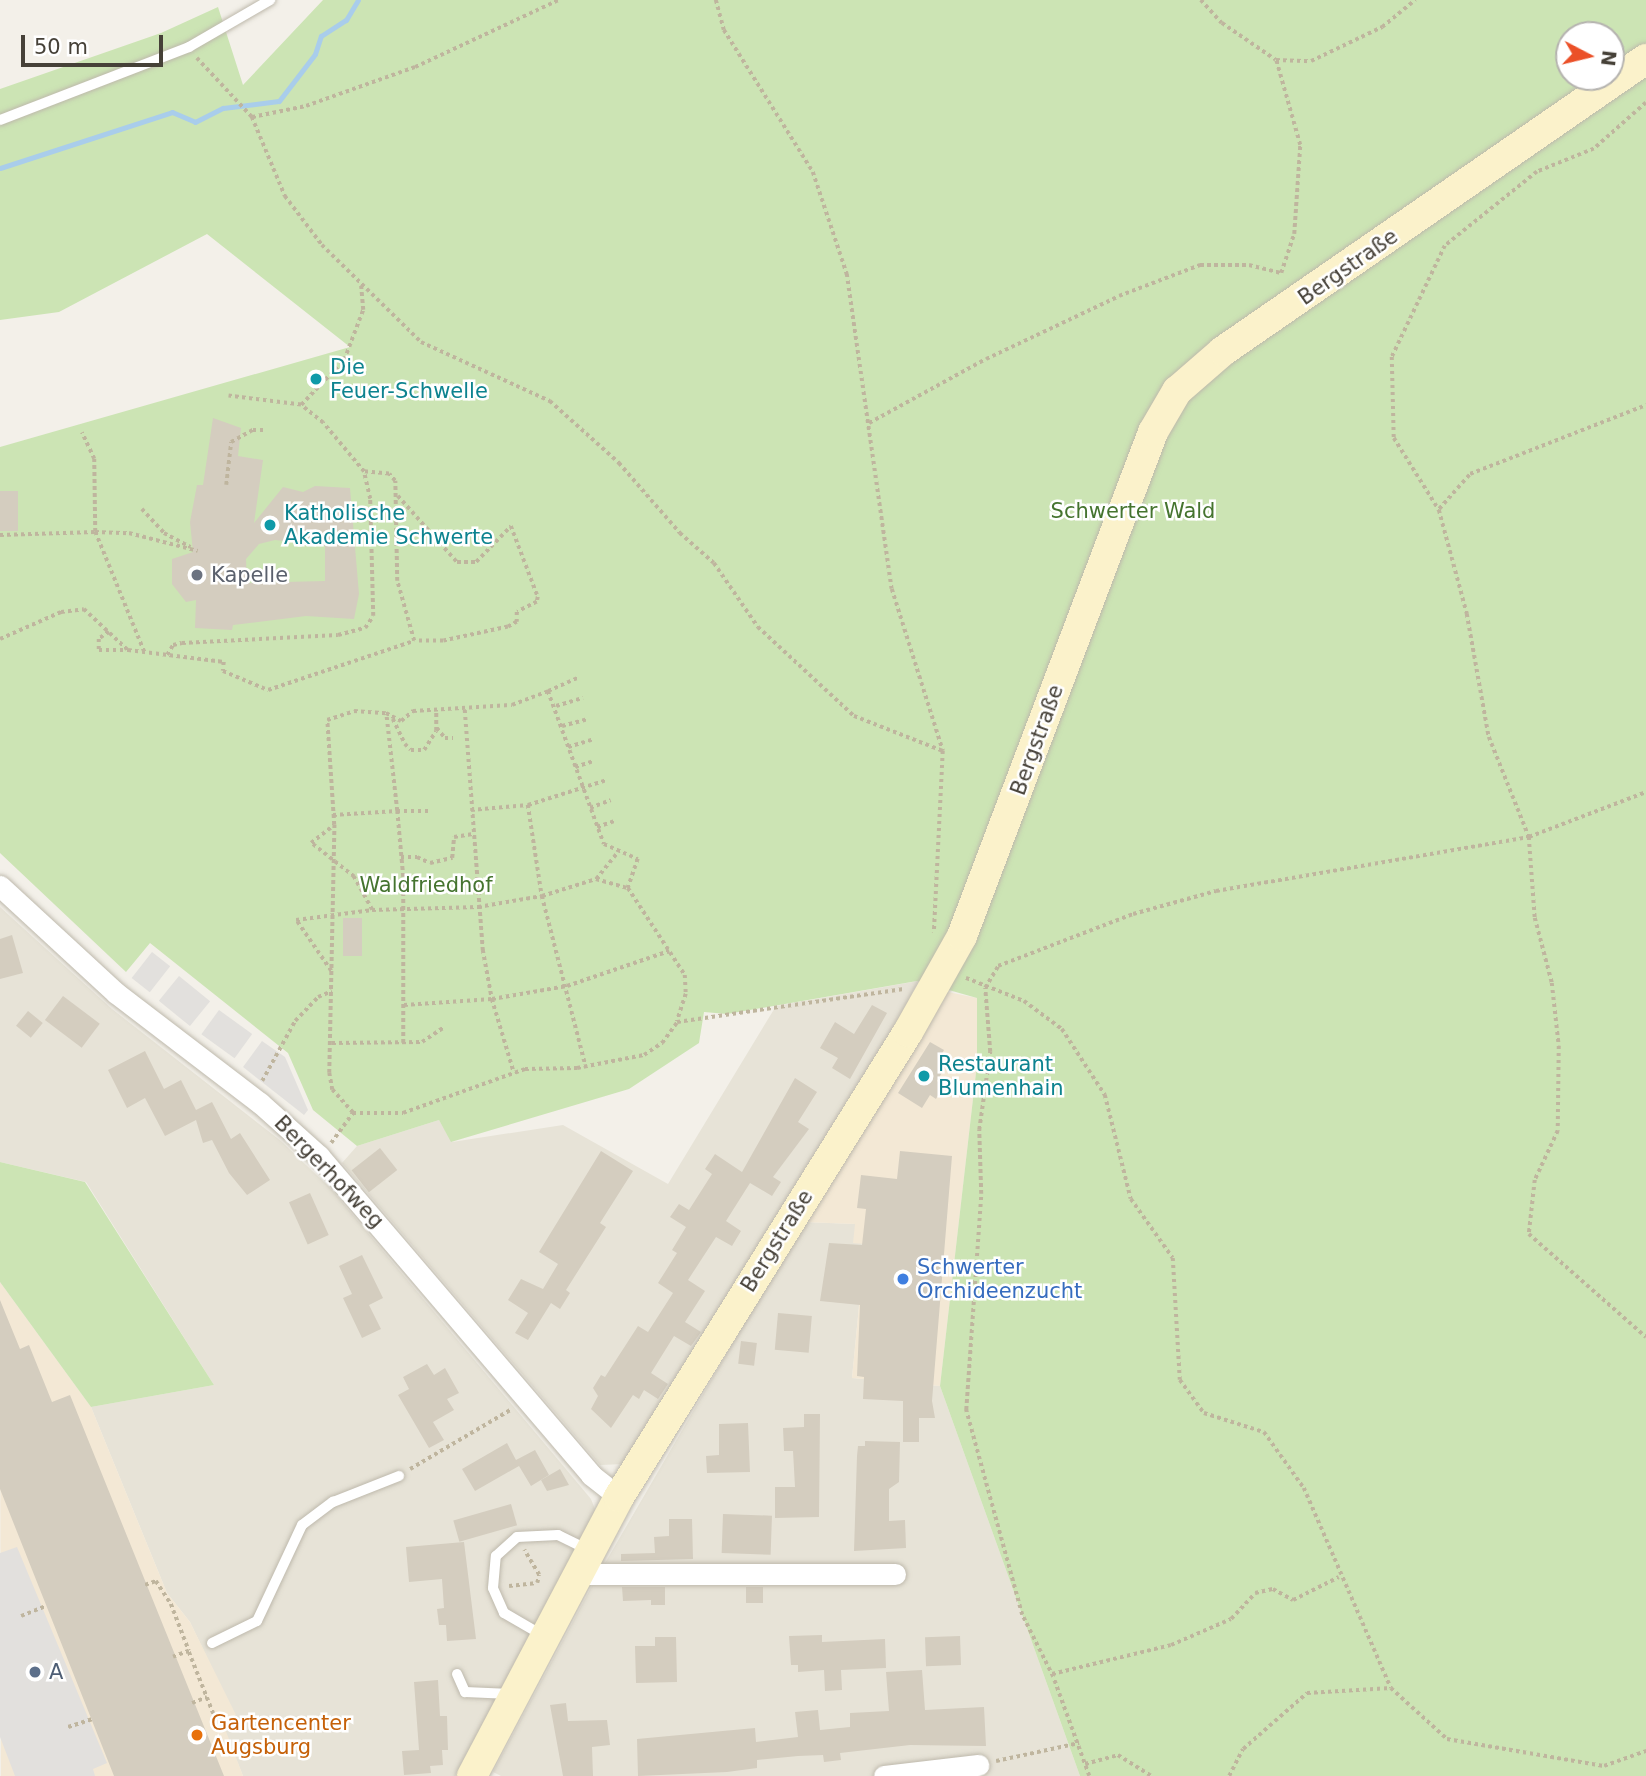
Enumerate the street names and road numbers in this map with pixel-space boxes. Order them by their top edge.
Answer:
street label: Bergstraße [1293,223,1403,311]
street label: Bergstraße [1005,681,1069,799]
street label: Bergerhofweg [269,1110,389,1234]
street label: Bergstraße [736,1185,818,1297]

